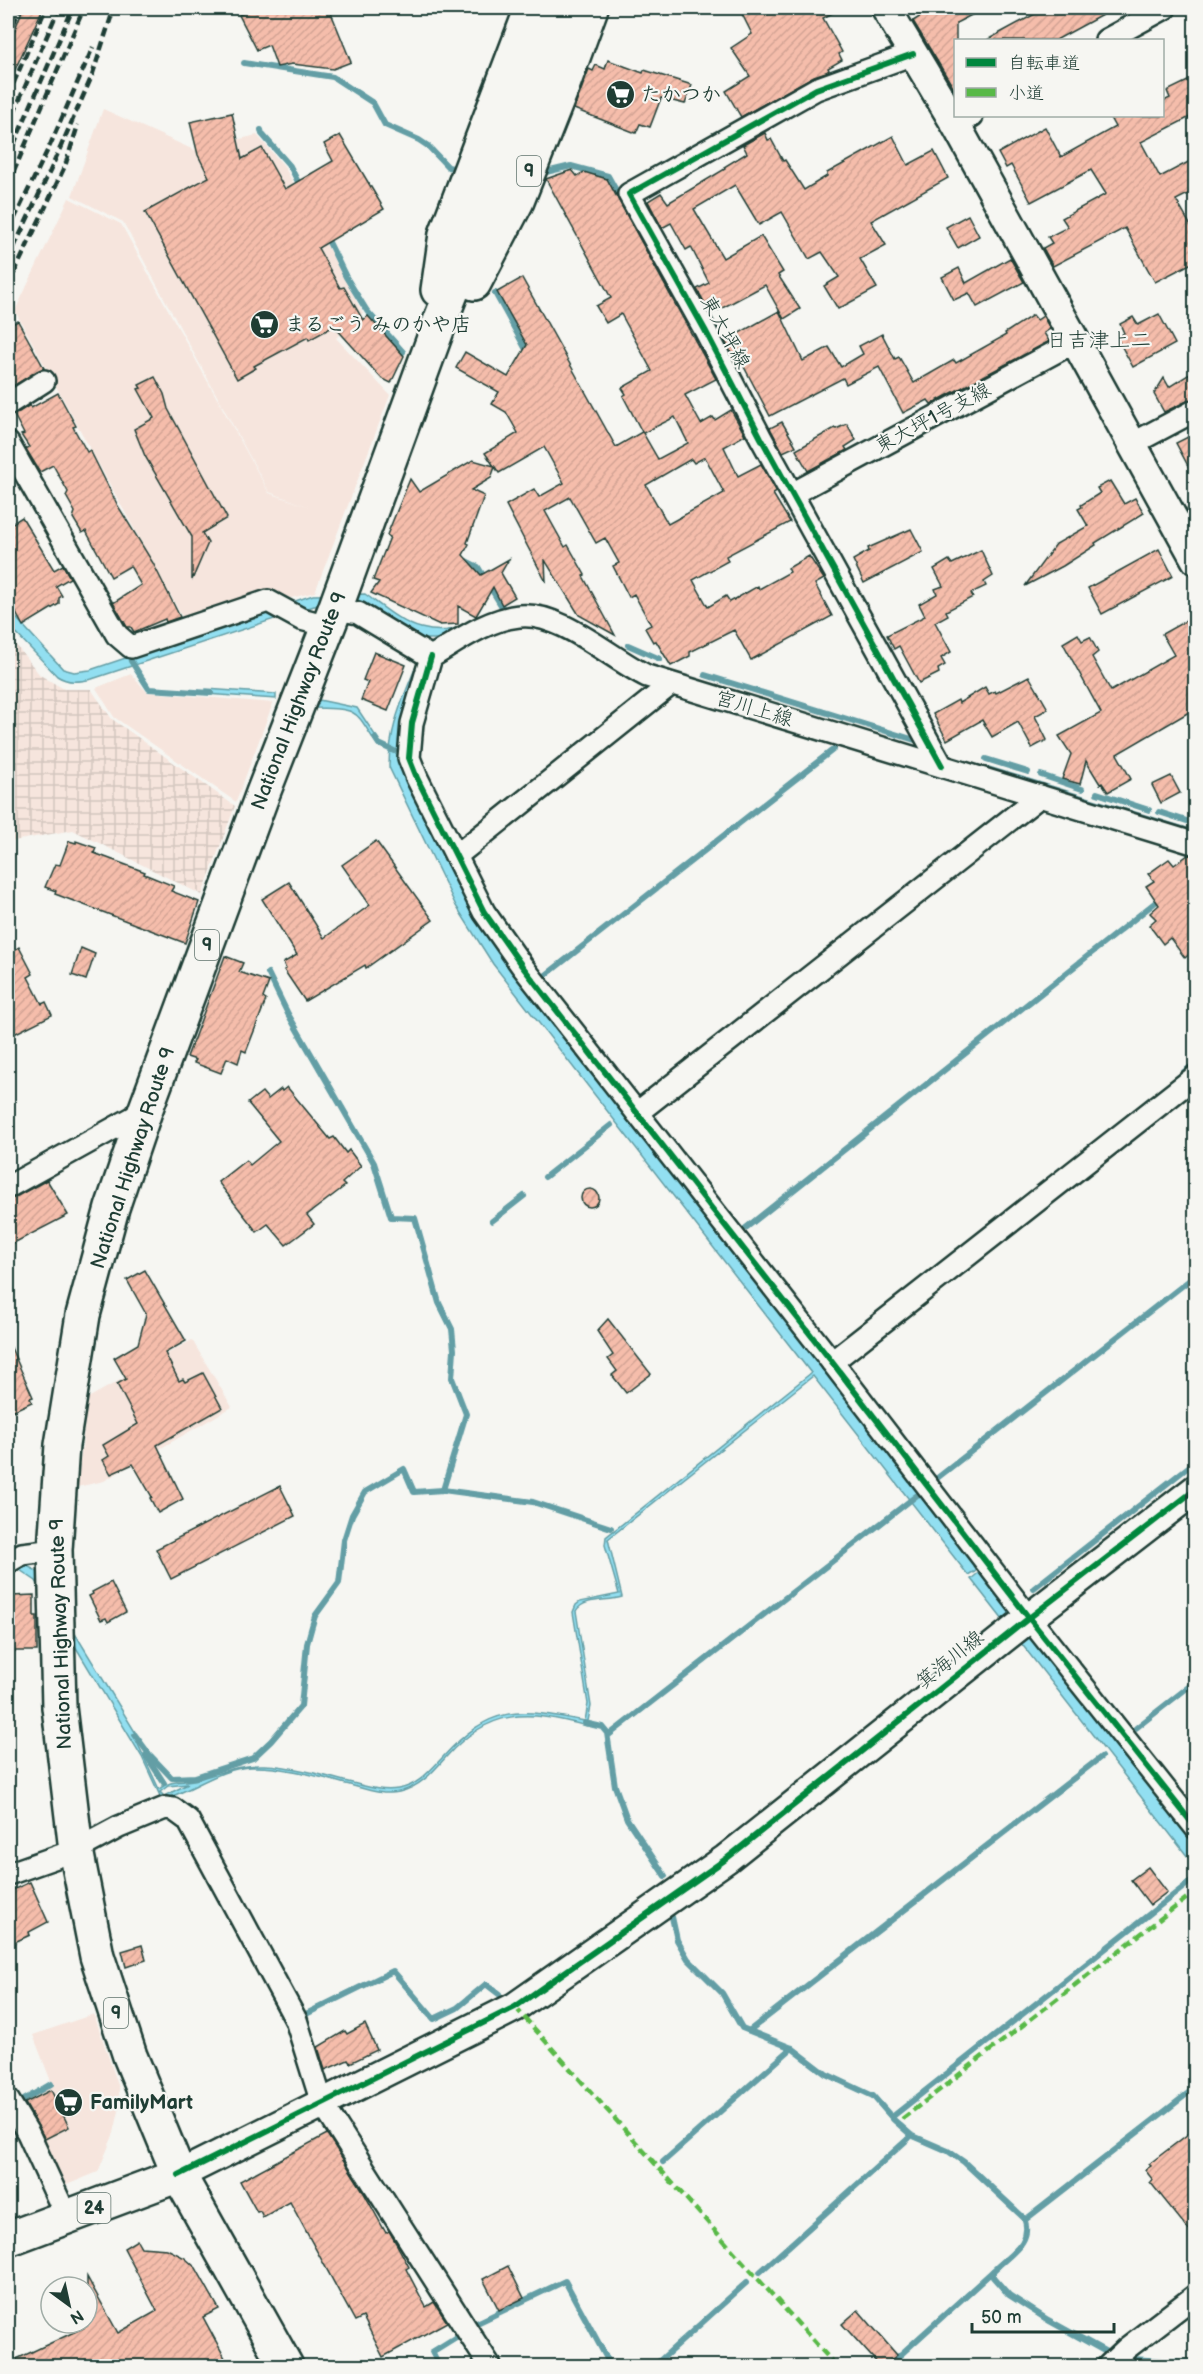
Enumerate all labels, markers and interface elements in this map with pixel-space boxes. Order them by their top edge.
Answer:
legend [954,39,1164,117]
text: 自転車道 [1008,53,1080,74]
supermarket icon: たかつか [604,79,636,111]
place label: たかつか [641,83,721,107]
text: 小道 [1008,83,1044,104]
road number: 9 [517,156,541,186]
street label: 東大坪線 [695,291,755,373]
supermarket icon: まるごう みのかや店 [248,309,280,341]
place label: まるごう みのかや店 [285,313,471,337]
district label: 日吉津上二 [1047,328,1152,353]
street label: 東大坪1号支線 [871,377,995,459]
street label: National Highway Route 9 [246,589,352,813]
street label: 宮川上線 [712,686,796,732]
road number: 9 [195,930,219,960]
street label: National Highway Route 9 [86,1044,180,1272]
street label: National Highway Route 9 [45,1518,77,1750]
street label: 箕海川線 [911,1626,989,1694]
road number: 9 [104,1998,128,2028]
supermarket icon: FamilyMart [53,2087,85,2119]
place label: FamilyMart [90,2091,193,2115]
road number: 24 [78,2193,110,2223]
north arrow [39,2275,99,2335]
scale bar [972,2296,1114,2334]
text: N [66,2305,87,2328]
text: 50 m [981,2307,1022,2328]

